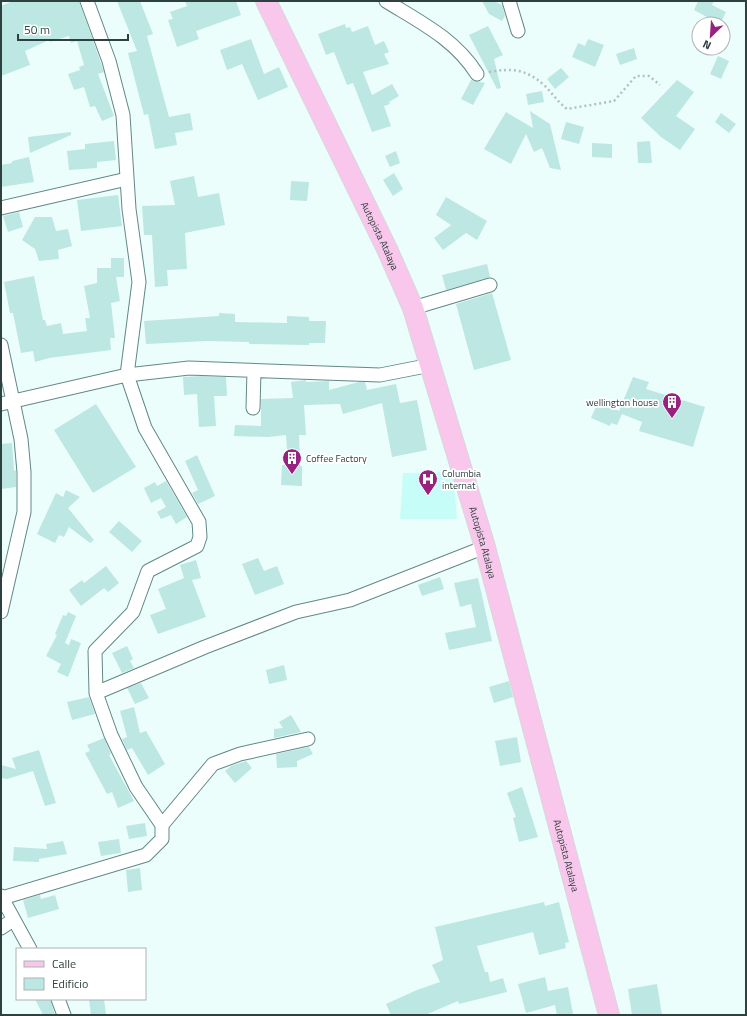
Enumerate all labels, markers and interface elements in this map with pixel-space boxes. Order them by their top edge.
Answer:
scale bar [18,16,128,42]
north arrow [691,16,731,56]
text: 50 m [24,20,50,39]
text: N [700,36,714,54]
street label: Autopista Atalaya [357,199,403,272]
building icon: wellington house [661,391,683,419]
place label: wellington house [586,395,658,410]
building icon: Coffee Factory [281,447,303,475]
place label: Coffee Factory [306,451,367,466]
place label: Columbia internat [442,466,481,493]
hospital icon: Columbia internat [417,468,439,496]
street label: Autopista Atalaya [466,504,500,580]
street label: Autopista Atalaya [550,817,583,893]
legend [16,948,146,1000]
text: Calle [52,954,76,973]
text: Edificio [52,974,88,993]

